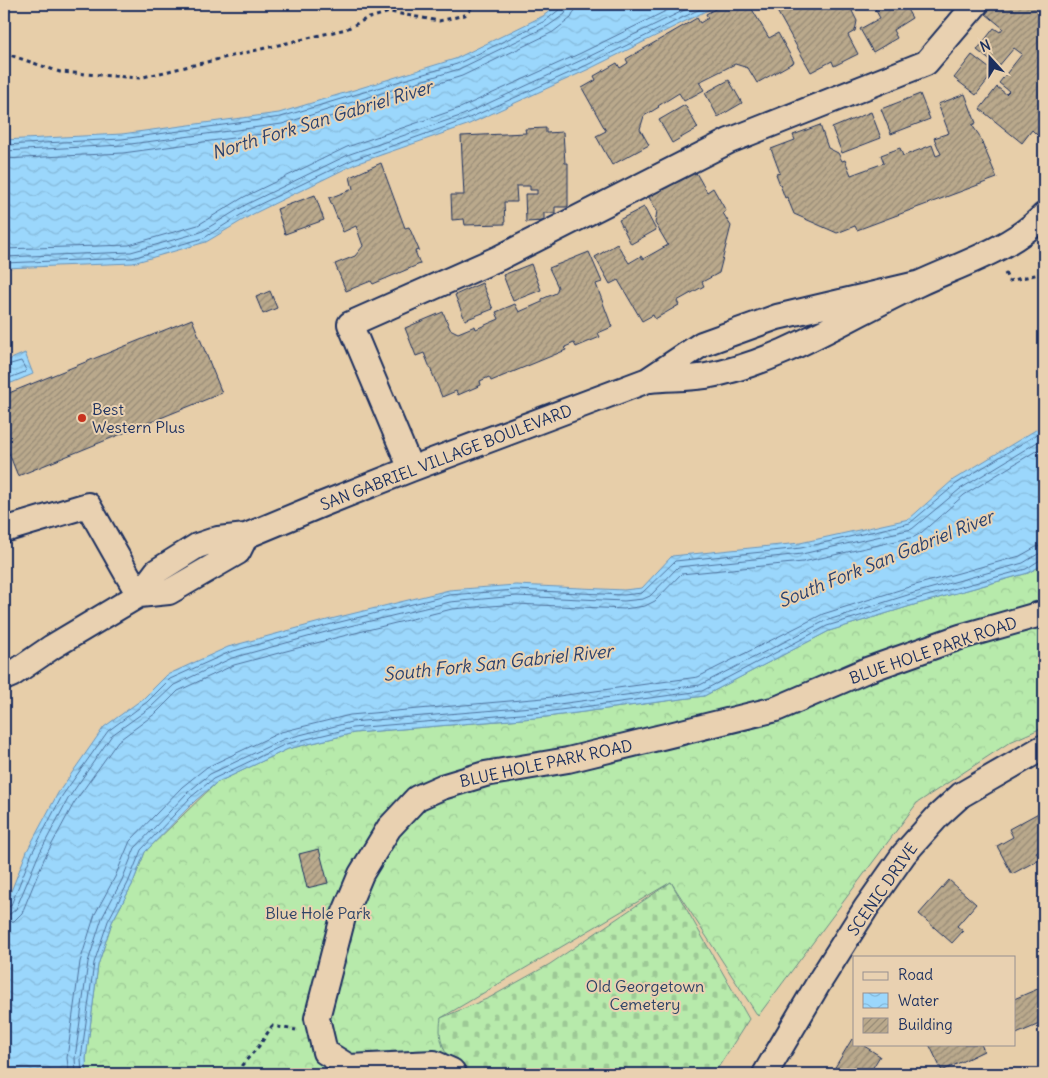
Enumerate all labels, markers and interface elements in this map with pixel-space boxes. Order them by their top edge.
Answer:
north arrow [966,32,1016,82]
text: N [978,36,993,56]
water label: North Fork San Gabriel River [209,74,438,164]
place label: Best Western Plus [92,399,185,437]
street label: SAN GABRIEL VILLAGE BOULEVARD [317,400,575,514]
marker: Best Western Plus [76,412,88,424]
water label: South Fork San Gabriel River [775,504,999,612]
street label: BLUE HOLE PARK ROAD [846,612,1020,688]
water label: South Fork San Gabriel River [382,639,616,686]
street label: BLUE HOLE PARK ROAD [458,735,634,791]
street label: SCENIC DRIVE [843,839,921,939]
park label: Blue Hole Park [265,903,371,923]
legend [853,956,1016,1046]
text: Road [898,965,933,984]
park label: Old Georgetown Cemetery [586,976,704,1014]
text: Water [898,991,939,1010]
text: Building [898,1015,953,1034]

